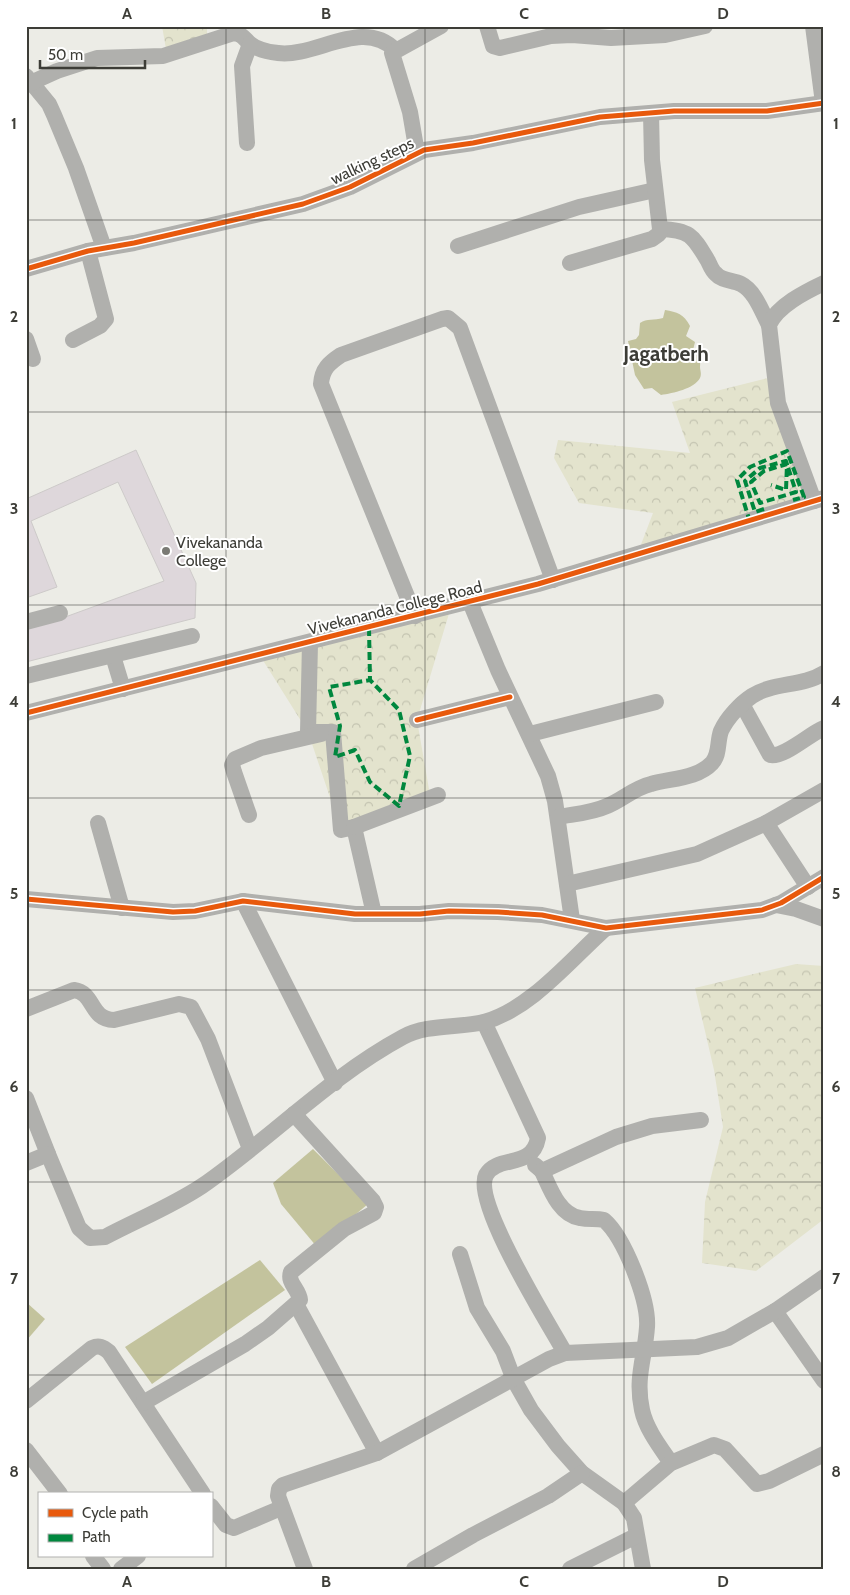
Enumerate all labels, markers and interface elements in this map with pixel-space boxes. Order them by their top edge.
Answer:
text: A [122,4,132,23]
text: B [321,4,331,23]
text: C [519,4,529,23]
text: D [717,4,729,23]
scale bar [40,38,145,70]
text: 50 m [48,46,83,64]
text: 1 [11,114,17,133]
text: 1 [833,114,839,133]
street label: walking steps [327,133,417,189]
text: 2 [10,307,18,326]
text: 2 [832,307,840,326]
district label: Jagatberh [622,341,709,366]
text: 3 [10,499,18,518]
text: 3 [832,499,840,518]
place label: Vivekananda College [176,533,263,570]
marker: Vivekananda College [160,545,172,557]
street label: Vivekananda College Road [306,577,484,639]
text: 4 [9,692,19,711]
text: 4 [831,692,841,711]
text: 5 [10,884,18,903]
text: 5 [832,884,840,903]
text: 6 [10,1077,19,1096]
text: 6 [832,1077,841,1096]
text: 7 [10,1269,19,1288]
text: 7 [832,1269,841,1288]
text: 8 [9,1462,19,1481]
text: 8 [831,1462,841,1481]
legend [38,1492,212,1558]
text: Cycle path [82,1504,148,1522]
text: Path [82,1528,111,1546]
text: A [122,1572,132,1591]
text: B [321,1572,331,1591]
text: C [519,1572,529,1591]
text: D [717,1572,729,1591]

